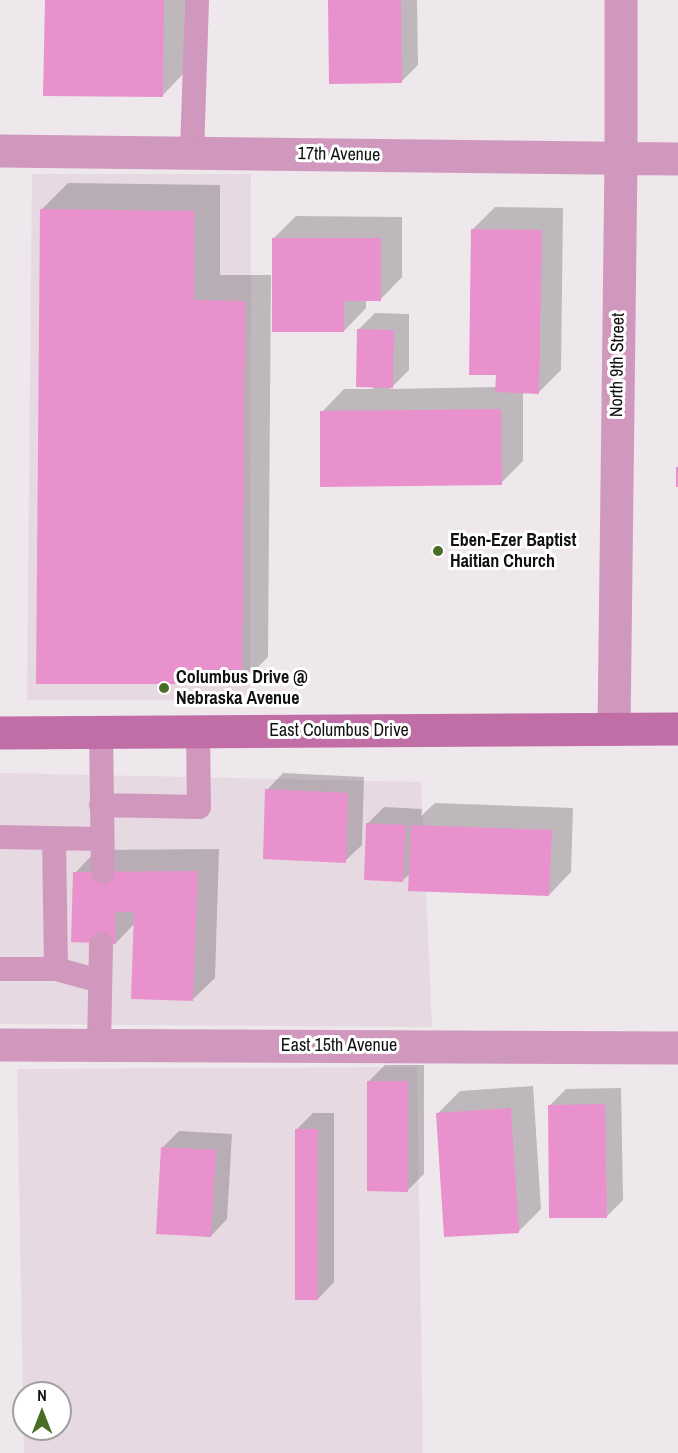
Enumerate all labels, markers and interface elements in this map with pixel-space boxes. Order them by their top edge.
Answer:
street label: 17th Avenue [297,143,381,167]
street label: North 9th Street [606,313,630,417]
place label: Eben-Ezer Baptist Haitian Church [450,530,576,572]
marker: Eben-Ezer Baptist Haitian Church [431,544,445,558]
place label: Columbus Drive @ Nebraska Avenue [176,667,308,710]
marker: Columbus Drive @ Nebraska Avenue [157,681,171,695]
street label: East Columbus Drive [269,720,409,742]
street label: East 15th Avenue [281,1035,397,1057]
north arrow [12,1381,72,1441]
text: N [37,1384,47,1406]

